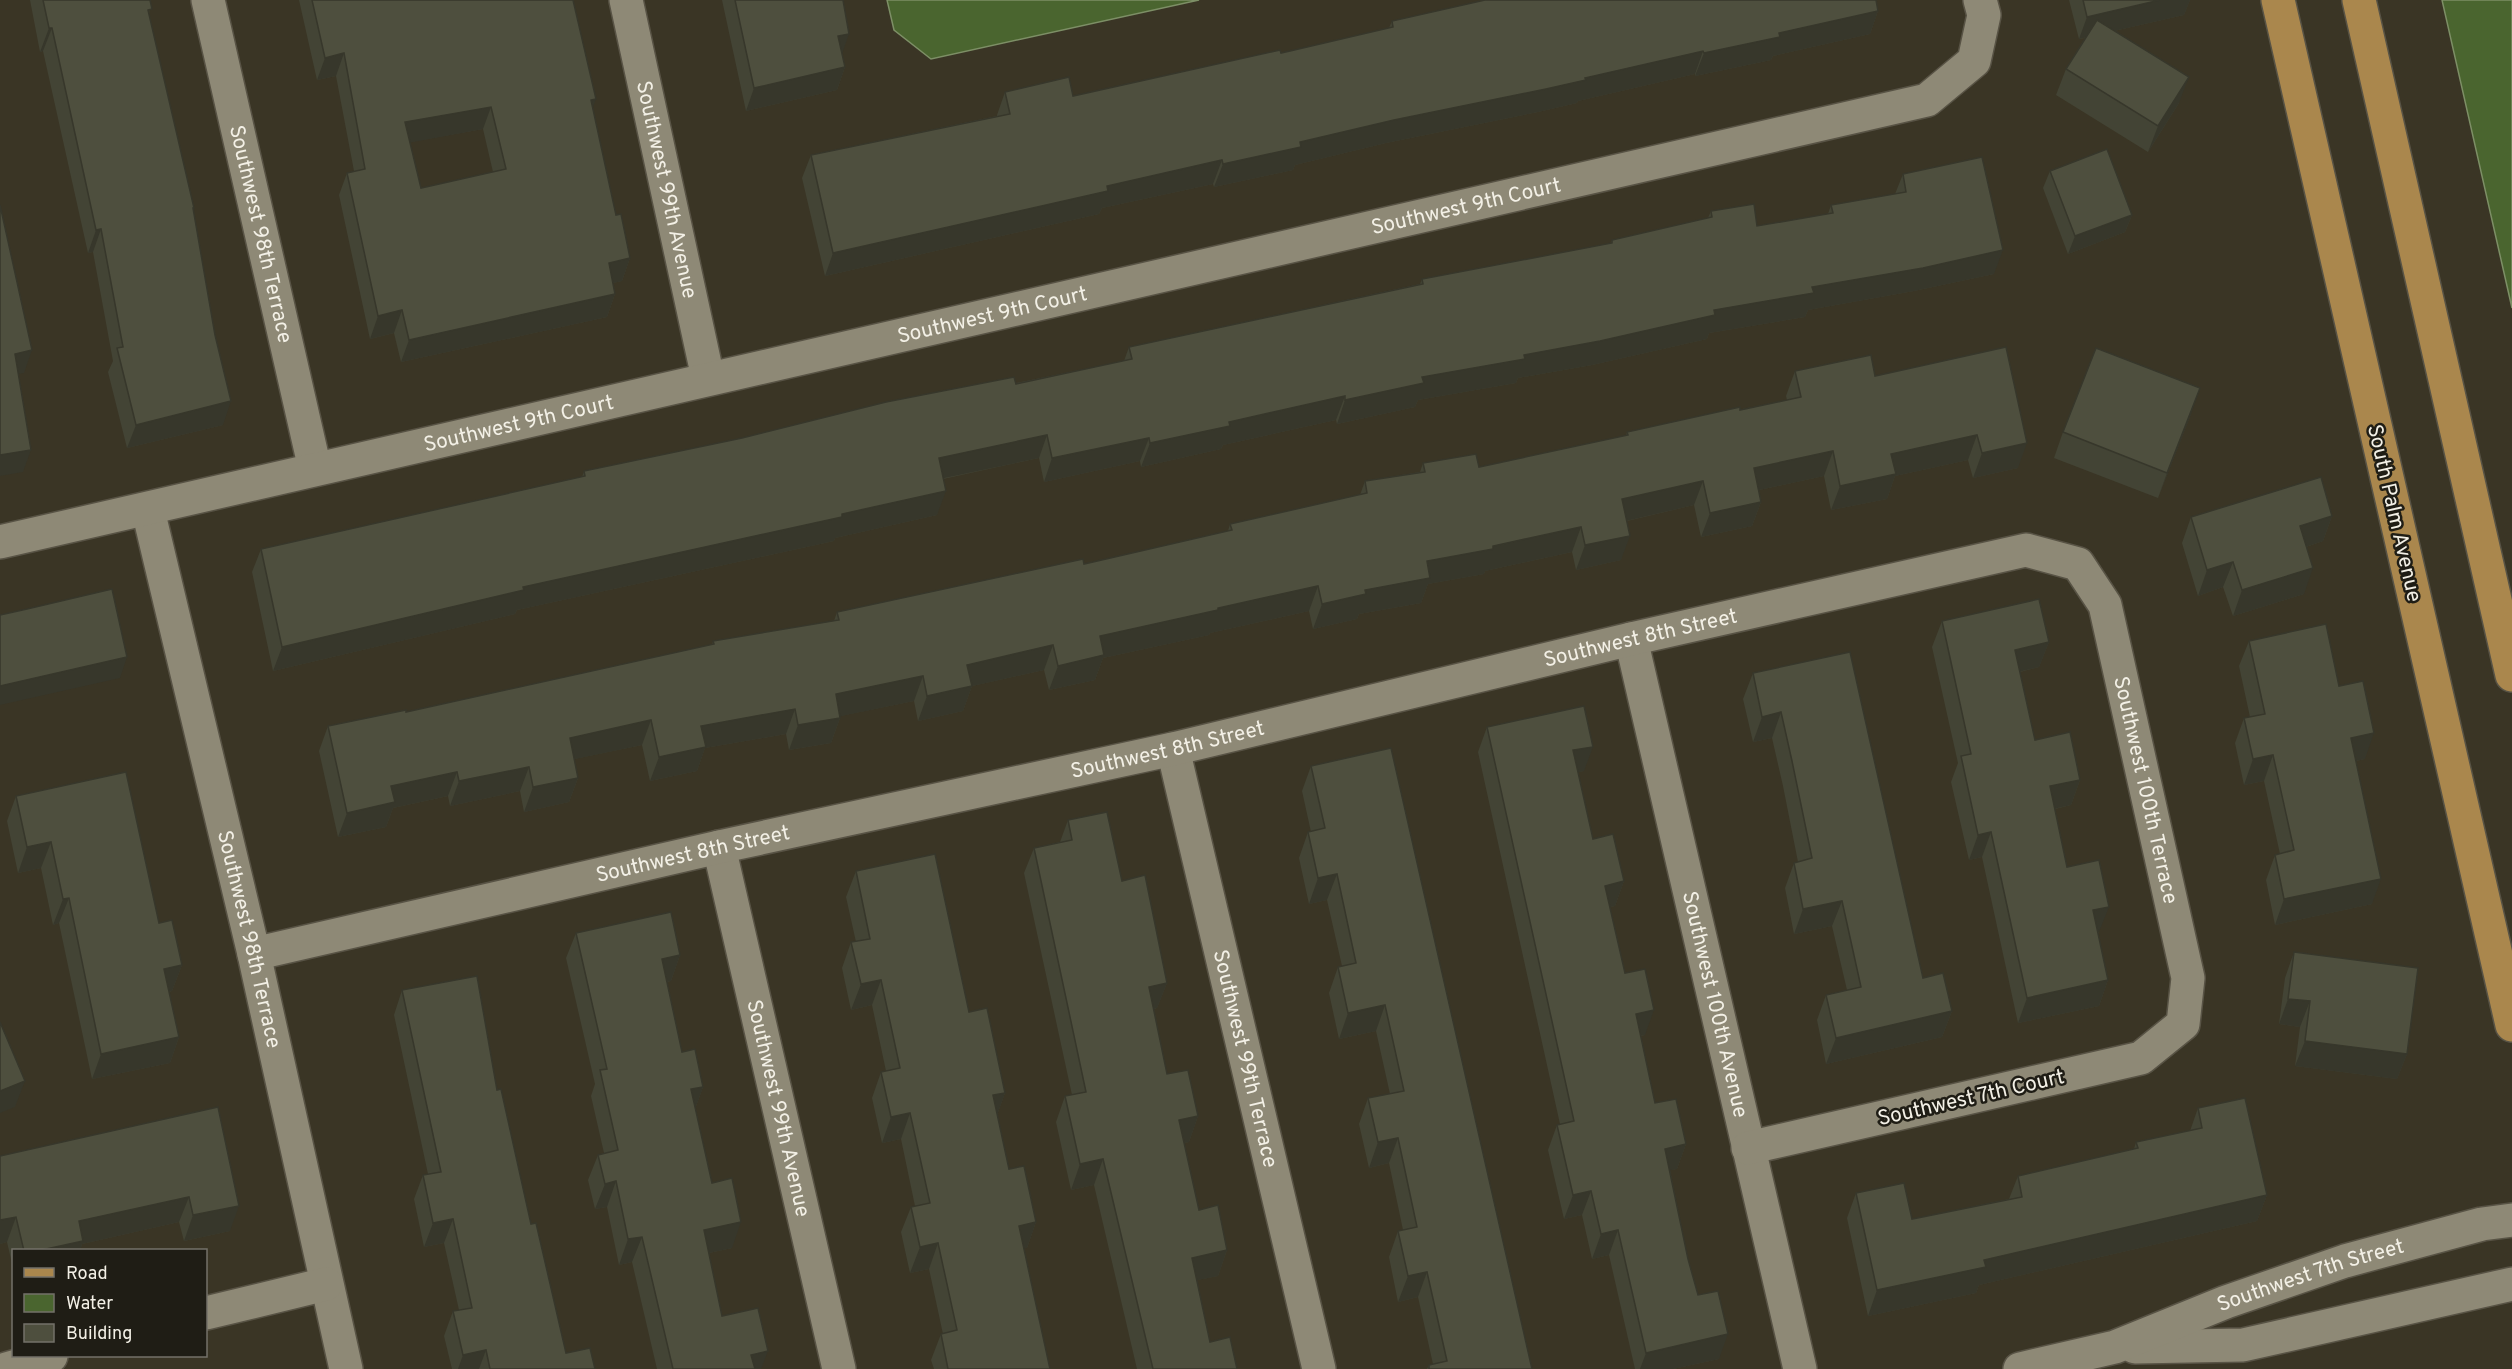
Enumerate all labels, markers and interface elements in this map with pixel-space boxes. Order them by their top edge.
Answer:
street label: Southwest 99th Avenue [629,78,702,301]
street label: Southwest 98th Terrace [222,123,298,346]
street label: Southwest 9th Court [1369,172,1564,242]
street label: Southwest 9th Court [895,281,1090,351]
street label: Southwest 9th Court [421,390,616,459]
street label: South Palm Avenue [2360,422,2427,605]
street label: Southwest 8th Street [1541,603,1740,675]
street label: Southwest 100th Terrace [2106,674,2183,907]
street label: Southwest 8th Street [1068,716,1267,786]
street label: Southwest 8th Street [593,820,792,890]
street label: Southwest 98th Terrace [210,828,286,1051]
street label: Southwest 100th Avenue [1675,889,1753,1121]
street label: Southwest 99th Terrace [1206,947,1283,1170]
street label: Southwest 99th Avenue [740,997,816,1220]
street label: Southwest 7th Court [1875,1064,2067,1133]
street label: Southwest 7th Street [2213,1234,2407,1319]
legend [12,1249,207,1357]
text: Road [66,1263,108,1286]
text: Water [66,1293,113,1316]
text: Building [66,1323,132,1346]

